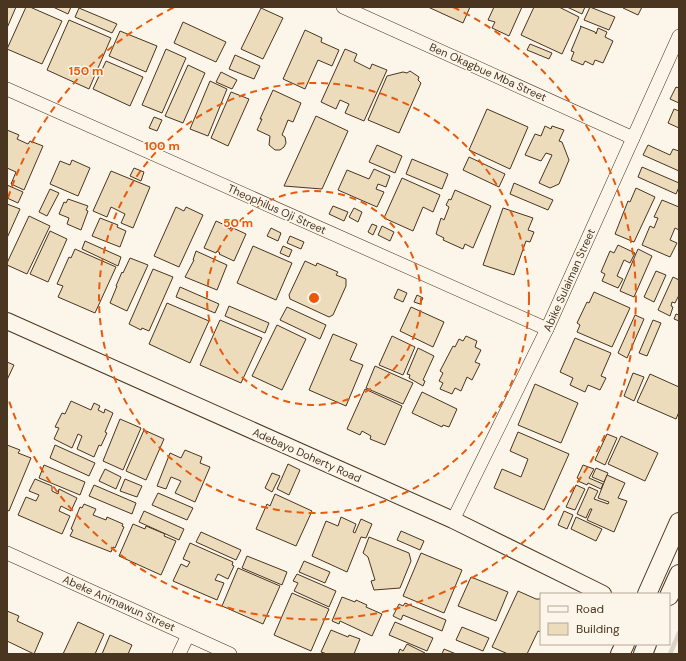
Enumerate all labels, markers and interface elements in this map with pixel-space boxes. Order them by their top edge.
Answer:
street label: Ben Okagbue Mba Street [427,40,549,104]
text: 150 m [69,63,103,79]
text: 100 m [144,138,180,154]
street label: Theophilus Oji Street [226,181,328,237]
text: 50 m [223,215,253,231]
street label: Abike Sulaiman Street [540,226,598,334]
centre of rings [307,291,321,305]
street label: Adebayo Doherty Road [250,425,364,485]
street label: Abeke Animawun Street [61,572,177,634]
legend [540,593,670,645]
text: Road [576,601,604,617]
text: Building [576,621,620,637]

